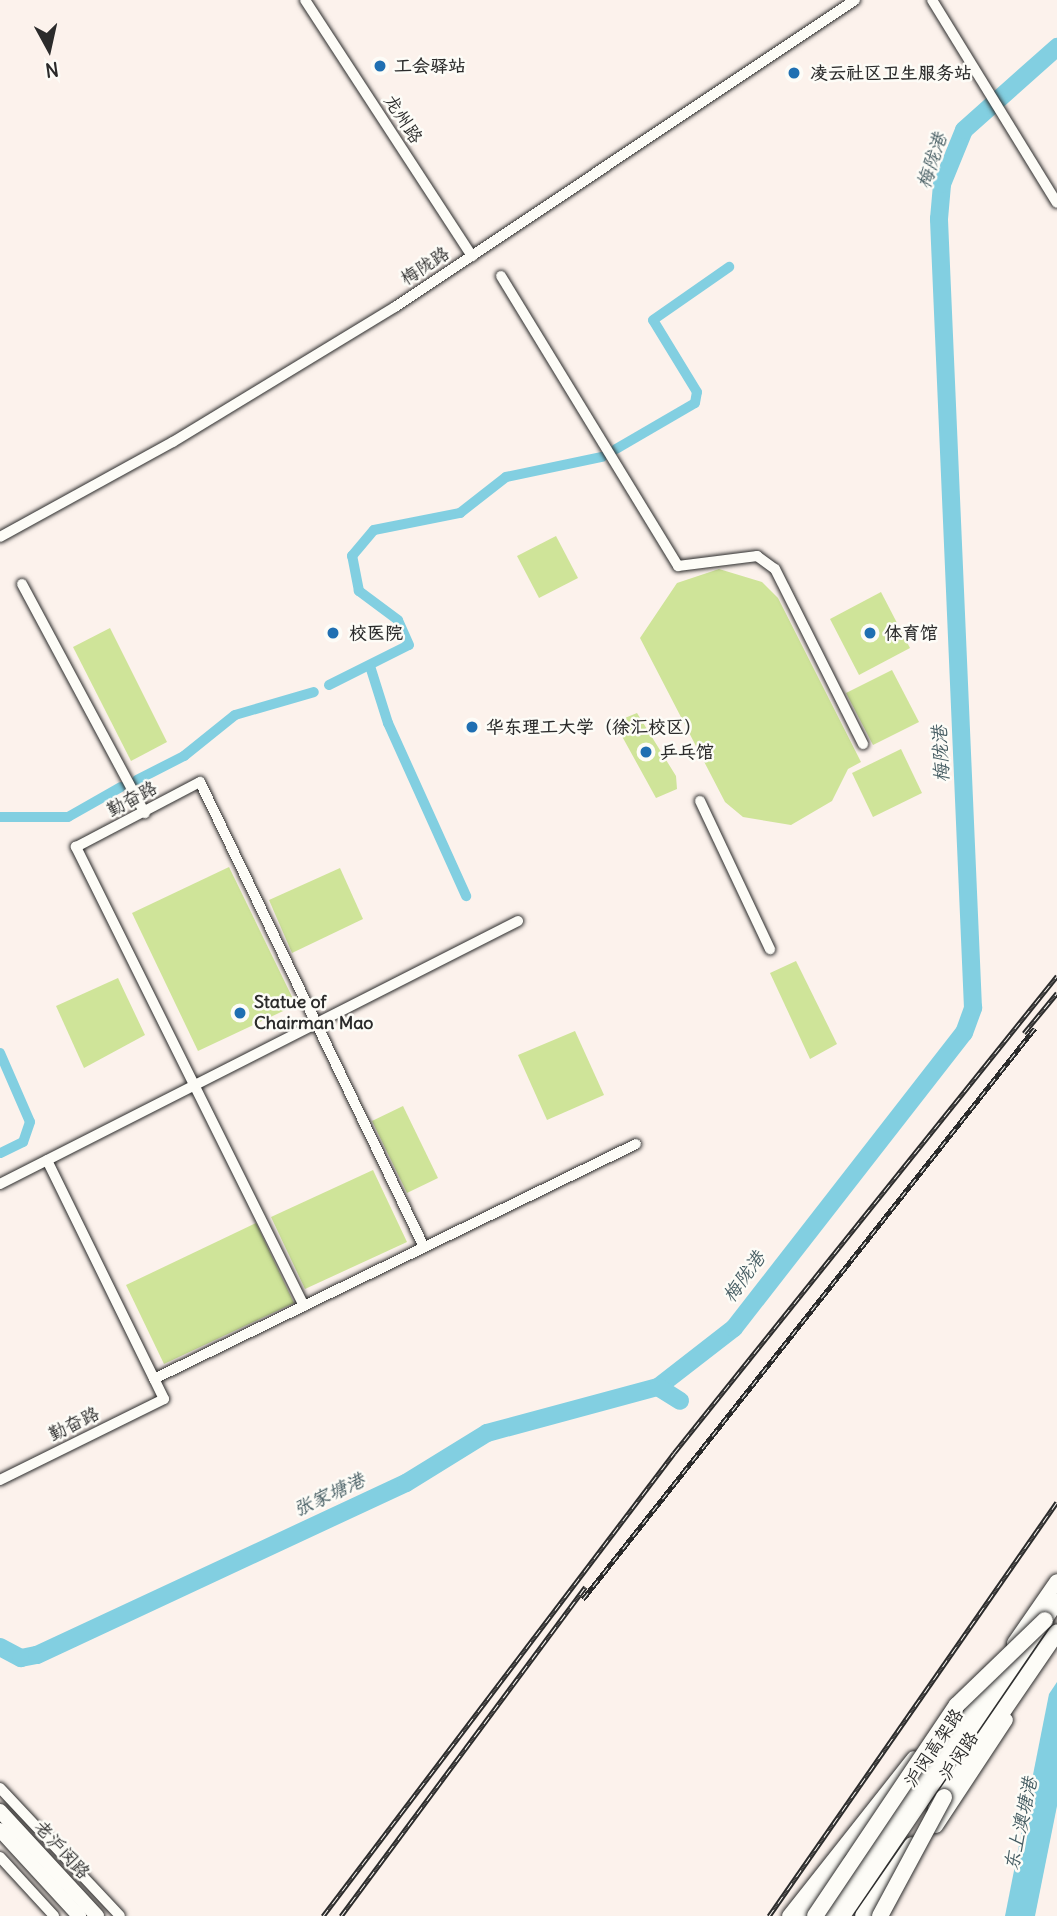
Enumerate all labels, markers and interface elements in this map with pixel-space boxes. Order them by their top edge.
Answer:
north arrow [14,14,84,84]
place label: 工会驿站 [394,55,466,77]
text: N [44,57,60,83]
marker: 工会驿站 [372,58,388,74]
place label: 凌云社区卫生服务站 [810,62,972,84]
marker: 凌云社区卫生服务站 [784,63,804,83]
street label: 龙州路 [379,90,427,148]
water label: 梅陇港 [912,130,952,192]
street label: 梅陇路 [396,242,454,290]
place label: 校医院 [349,622,403,644]
place label: 体育馆 [884,622,938,644]
marker: 校医院 [323,623,343,643]
marker: 体育馆 [862,625,878,641]
place label: 华东理工大学（徐汇校区） [486,716,702,738]
marker: 华东理工大学（徐汇校区） [464,719,480,735]
water label: 梅陇港 [928,725,954,783]
place label: 乒乓馆 [660,741,714,763]
marker: 乒乓馆 [638,744,654,760]
street label: 勤奋路 [103,777,161,821]
place label: Statue of Chairman Mao [254,992,373,1034]
marker: Statue of Chairman Mao [232,1005,248,1021]
water label: 梅陇港 [718,1247,770,1307]
street label: 勤奋路 [45,1402,103,1446]
water label: 张家塘港 [290,1469,368,1521]
street label: 沪闵高架路 [900,1705,968,1791]
street label: 沪闵路 [935,1728,983,1784]
water label: 东上澳塘港 [1000,1775,1042,1873]
street label: 老沪闵路 [30,1816,94,1884]

